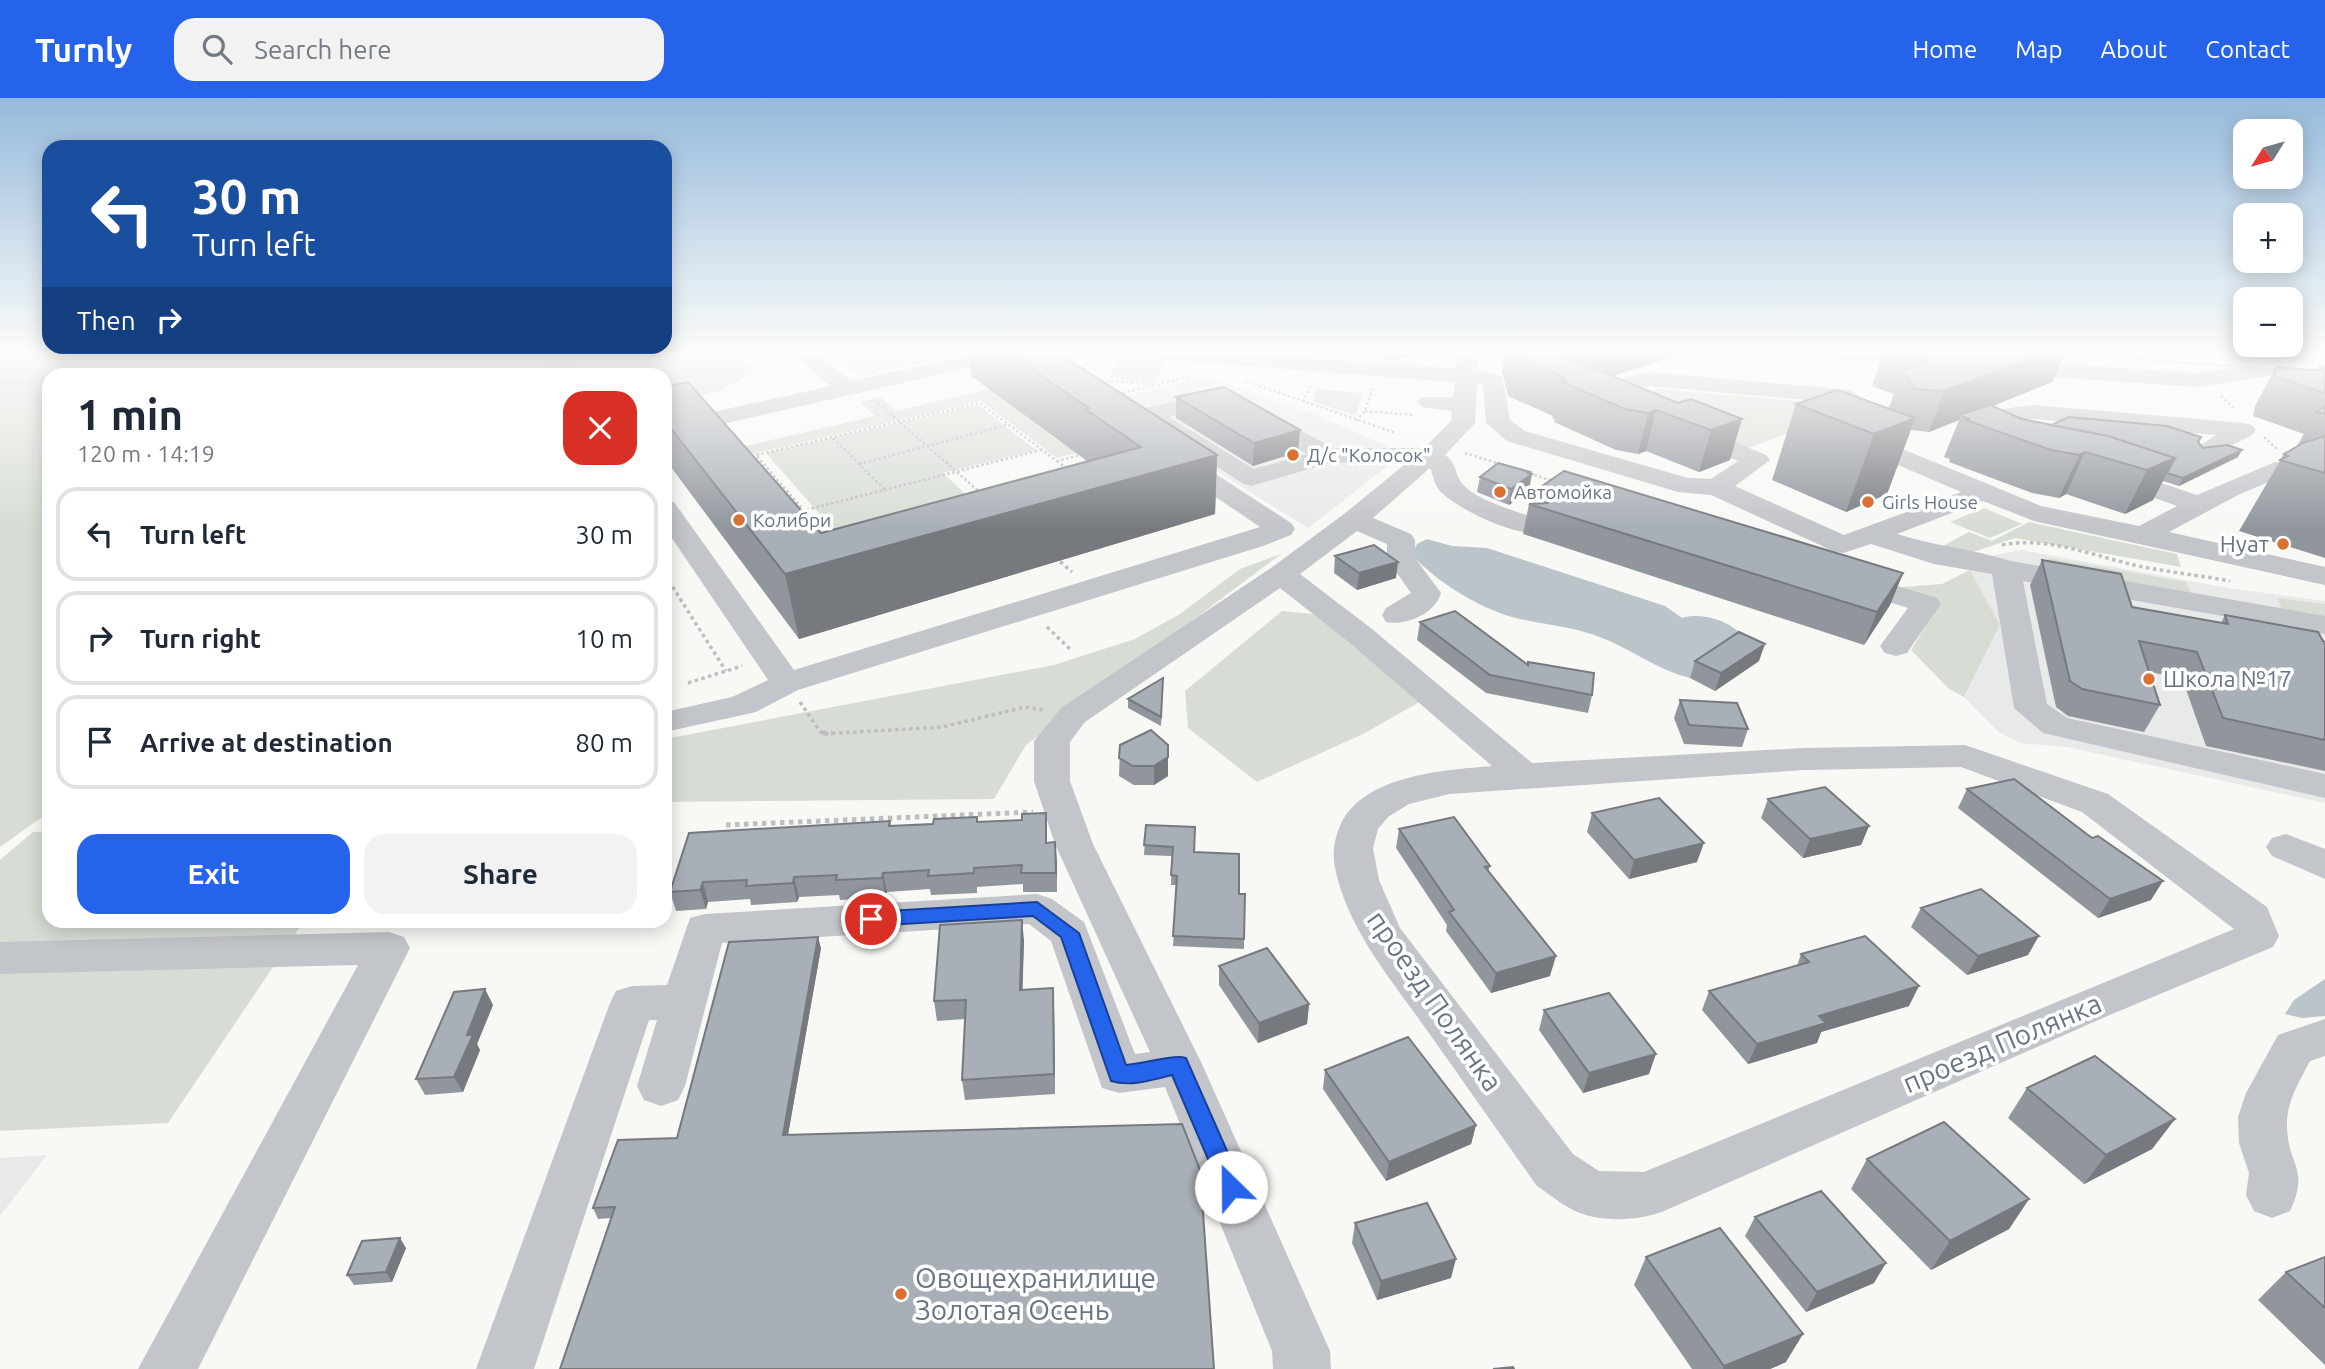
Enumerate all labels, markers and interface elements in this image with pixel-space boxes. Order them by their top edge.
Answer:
search box [174,18,664,81]
icon: search [198,30,236,68]
text: Turnly [35,31,132,68]
text: Search here [254,35,392,64]
text: Home [1912,36,1977,63]
text: Map [2015,36,2062,63]
text: About [2100,36,2167,63]
text: Contact [2205,36,2290,63]
north arrow [2233,119,2303,189]
map controls [2233,119,2303,357]
icon: left [77,168,168,259]
text: 30 m [192,168,301,223]
button: + [2233,203,2303,273]
text: Turn left [192,226,316,262]
button: − [2233,287,2303,357]
icon: right [150,301,188,339]
text: Then [77,306,136,335]
text: 1 min [77,391,183,438]
button: close [563,391,637,465]
text: 120 m · 14:19 [77,441,215,466]
place label: Д/с "Колосок" [1307,444,1431,466]
marker: Д/с "Колосок" [1285,447,1301,463]
place label: Автомойка [1514,481,1612,503]
marker: Автомойка [1492,484,1508,500]
place label: Girls House [1882,491,1978,513]
marker: Girls House [1860,494,1876,510]
place label: Колибри [753,509,831,531]
marker: Колибри [731,512,747,528]
icon: left [81,515,119,553]
text: Turn left [140,520,246,549]
text: 30 m [575,520,633,549]
place label: Нуат [2220,531,2269,556]
marker: Нуат [2275,536,2291,552]
icon: right [81,619,119,657]
text: Turn right [140,624,261,653]
text: 10 m [575,624,633,653]
place label: Школа №17 [2163,666,2292,691]
marker: Школа №17 [2141,671,2157,687]
icon: arrive [81,723,119,761]
text: Arrive at destination [140,728,393,757]
text: 80 m [575,728,633,757]
button: Exit [77,834,350,914]
button: Share [364,834,637,914]
pin [841,889,901,949]
icon: arrive [852,900,890,938]
street label: проезд Полянка [1362,905,1509,1097]
street label: проезд Полянка [1898,987,2106,1098]
position arrow [1194,1150,1268,1224]
place label: Овощехранилище Золотая Осень [915,1262,1156,1325]
marker: Овощехранилище Золотая Осень [893,1286,909,1302]

